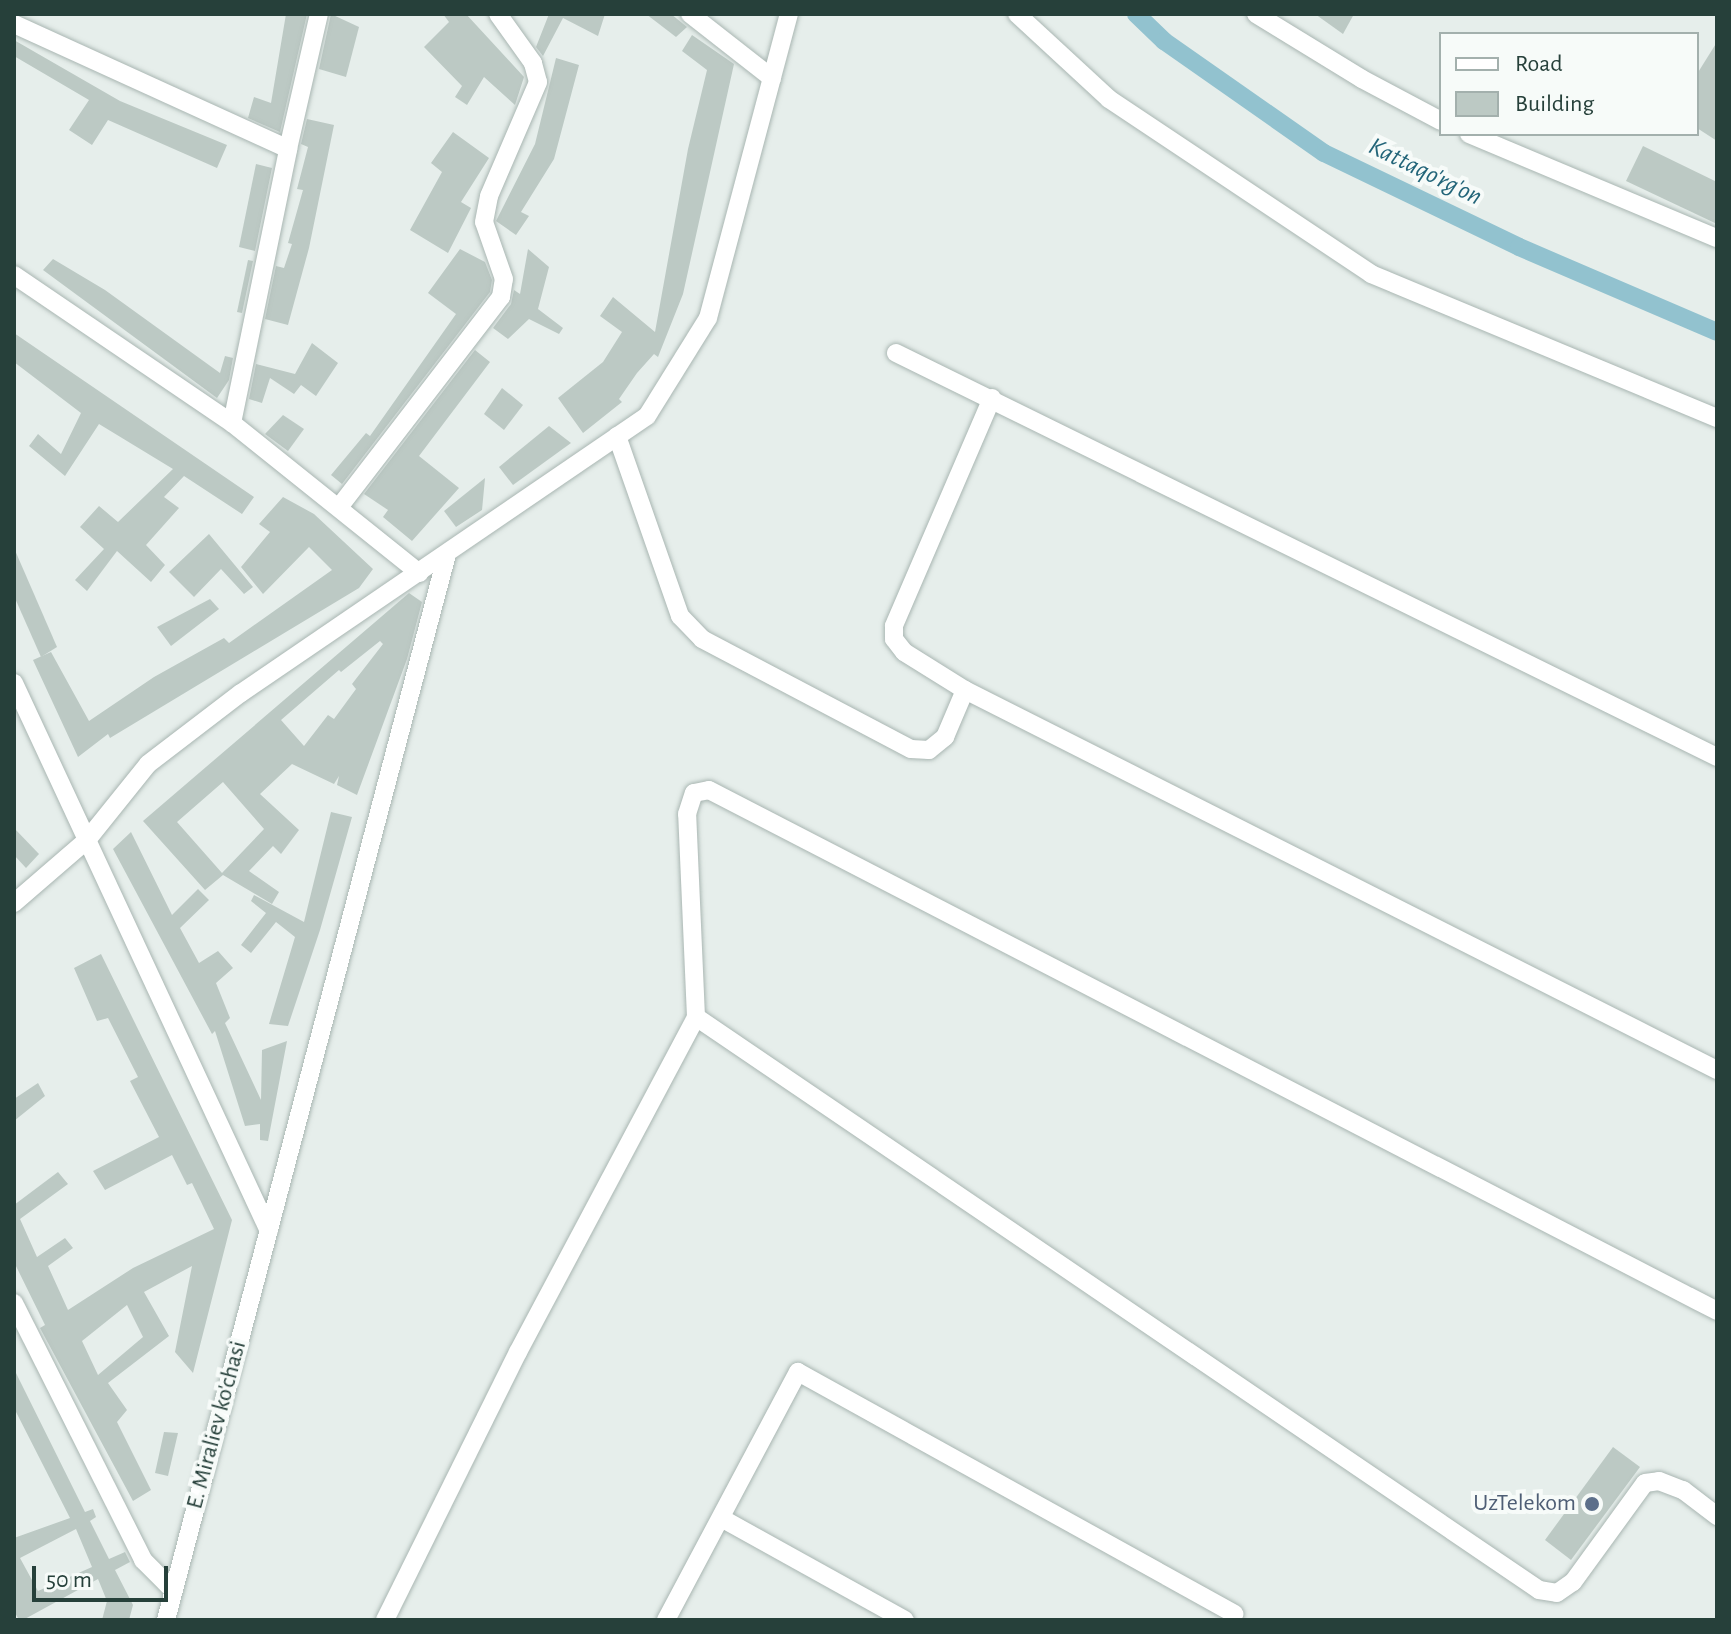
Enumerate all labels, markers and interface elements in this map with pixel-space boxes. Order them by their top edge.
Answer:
legend [1439,32,1699,136]
text: Road [1515,52,1563,76]
text: Building [1515,92,1594,116]
water label: Kattaqo'rg'on [1363,131,1487,213]
street label: E. Miraliev ko'chasi [181,1338,253,1512]
place label: UzTelekom [1473,1490,1576,1518]
marker: UzTelekom [1583,1495,1601,1513]
scale bar [36,1550,172,1600]
text: 50 m [46,1568,92,1592]

